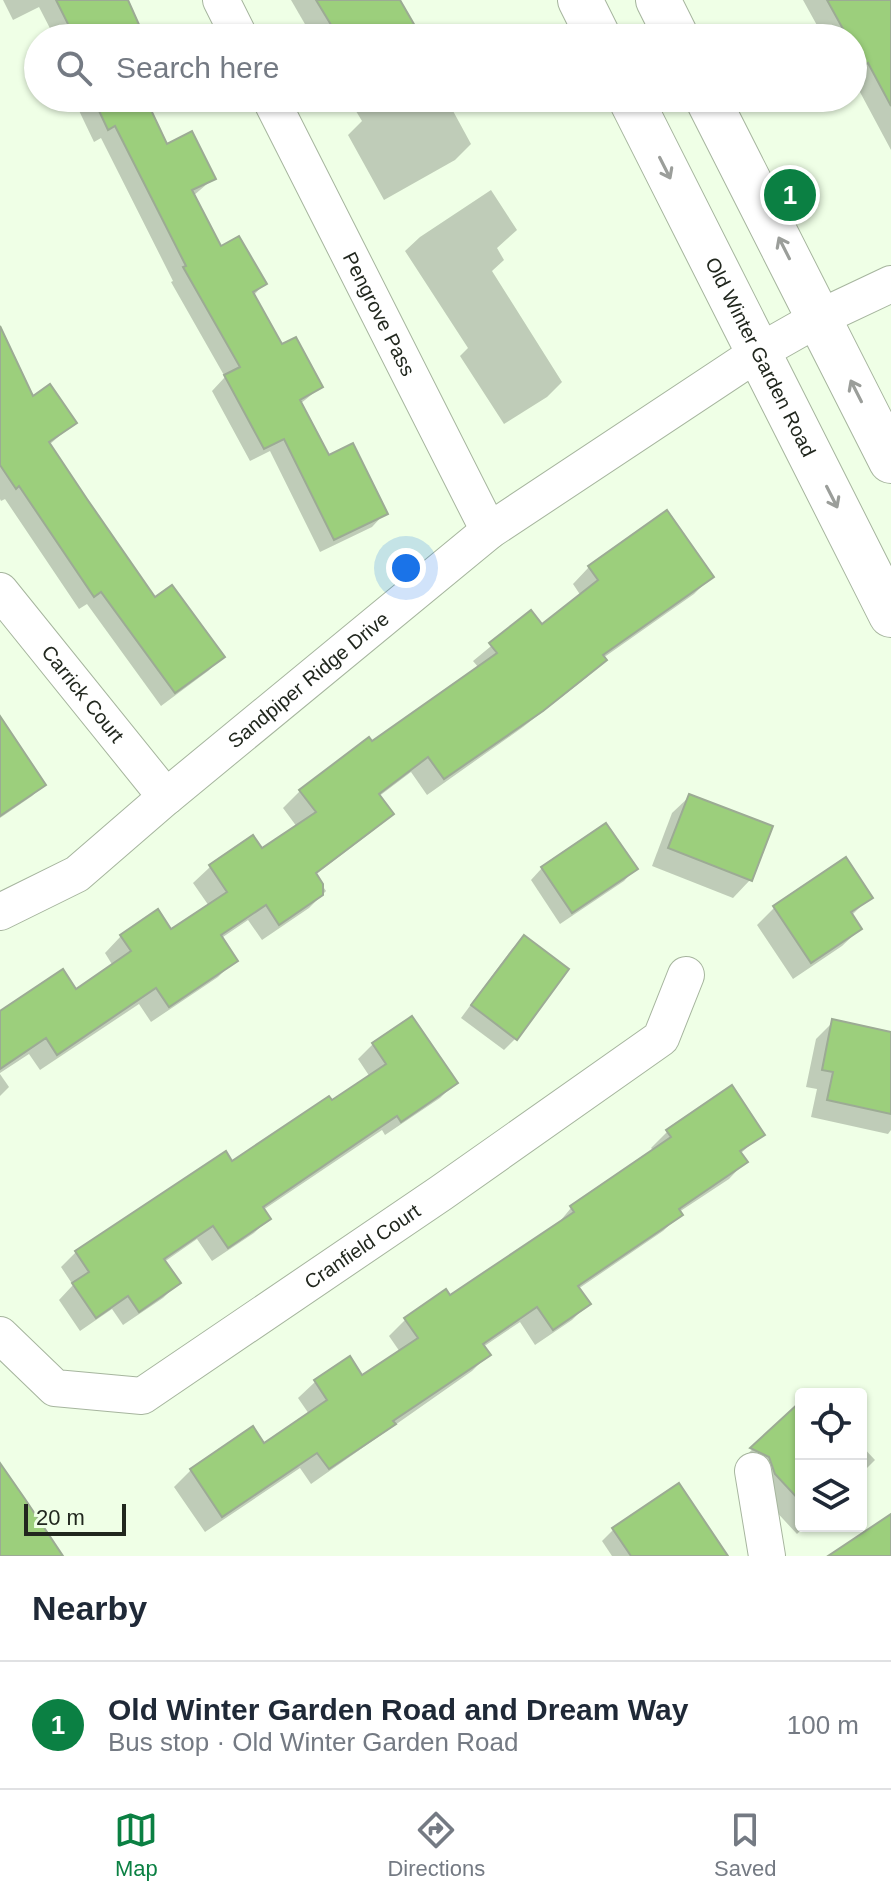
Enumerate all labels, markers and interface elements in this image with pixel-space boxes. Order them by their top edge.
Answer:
search box [24,24,867,112]
icon: search [52,46,96,90]
text: Search here [116,51,279,84]
one-way arrow [658,155,673,179]
pin: 1 [764,165,816,225]
one-way arrow [775,237,791,261]
street label: Pengrove Pass [339,248,420,379]
street label: Old Winter Garden Road [701,254,820,460]
one-way arrow [848,379,863,403]
one-way arrow [824,485,840,509]
your location [386,548,426,588]
street label: Sandpiper Ridge Drive [224,607,393,752]
street label: Carrick Court [37,641,129,747]
street label: Cranfield Court [300,1199,424,1293]
map controls [795,1388,867,1532]
button: locate [795,1388,867,1460]
button: layers [795,1460,867,1532]
scale bar [24,1500,126,1536]
text: 20 m [36,1505,85,1530]
text: Nearby [32,1589,147,1627]
text: Old Winter Garden Road and Dream Way [108,1693,688,1726]
text: 1 [51,1710,65,1740]
text: 100 m [787,1710,859,1740]
text: Bus stop · Old Winter Garden Road [108,1727,518,1757]
tab: Map [114,1808,158,1882]
tab: Directions [387,1808,485,1882]
tab: Saved [714,1808,777,1882]

